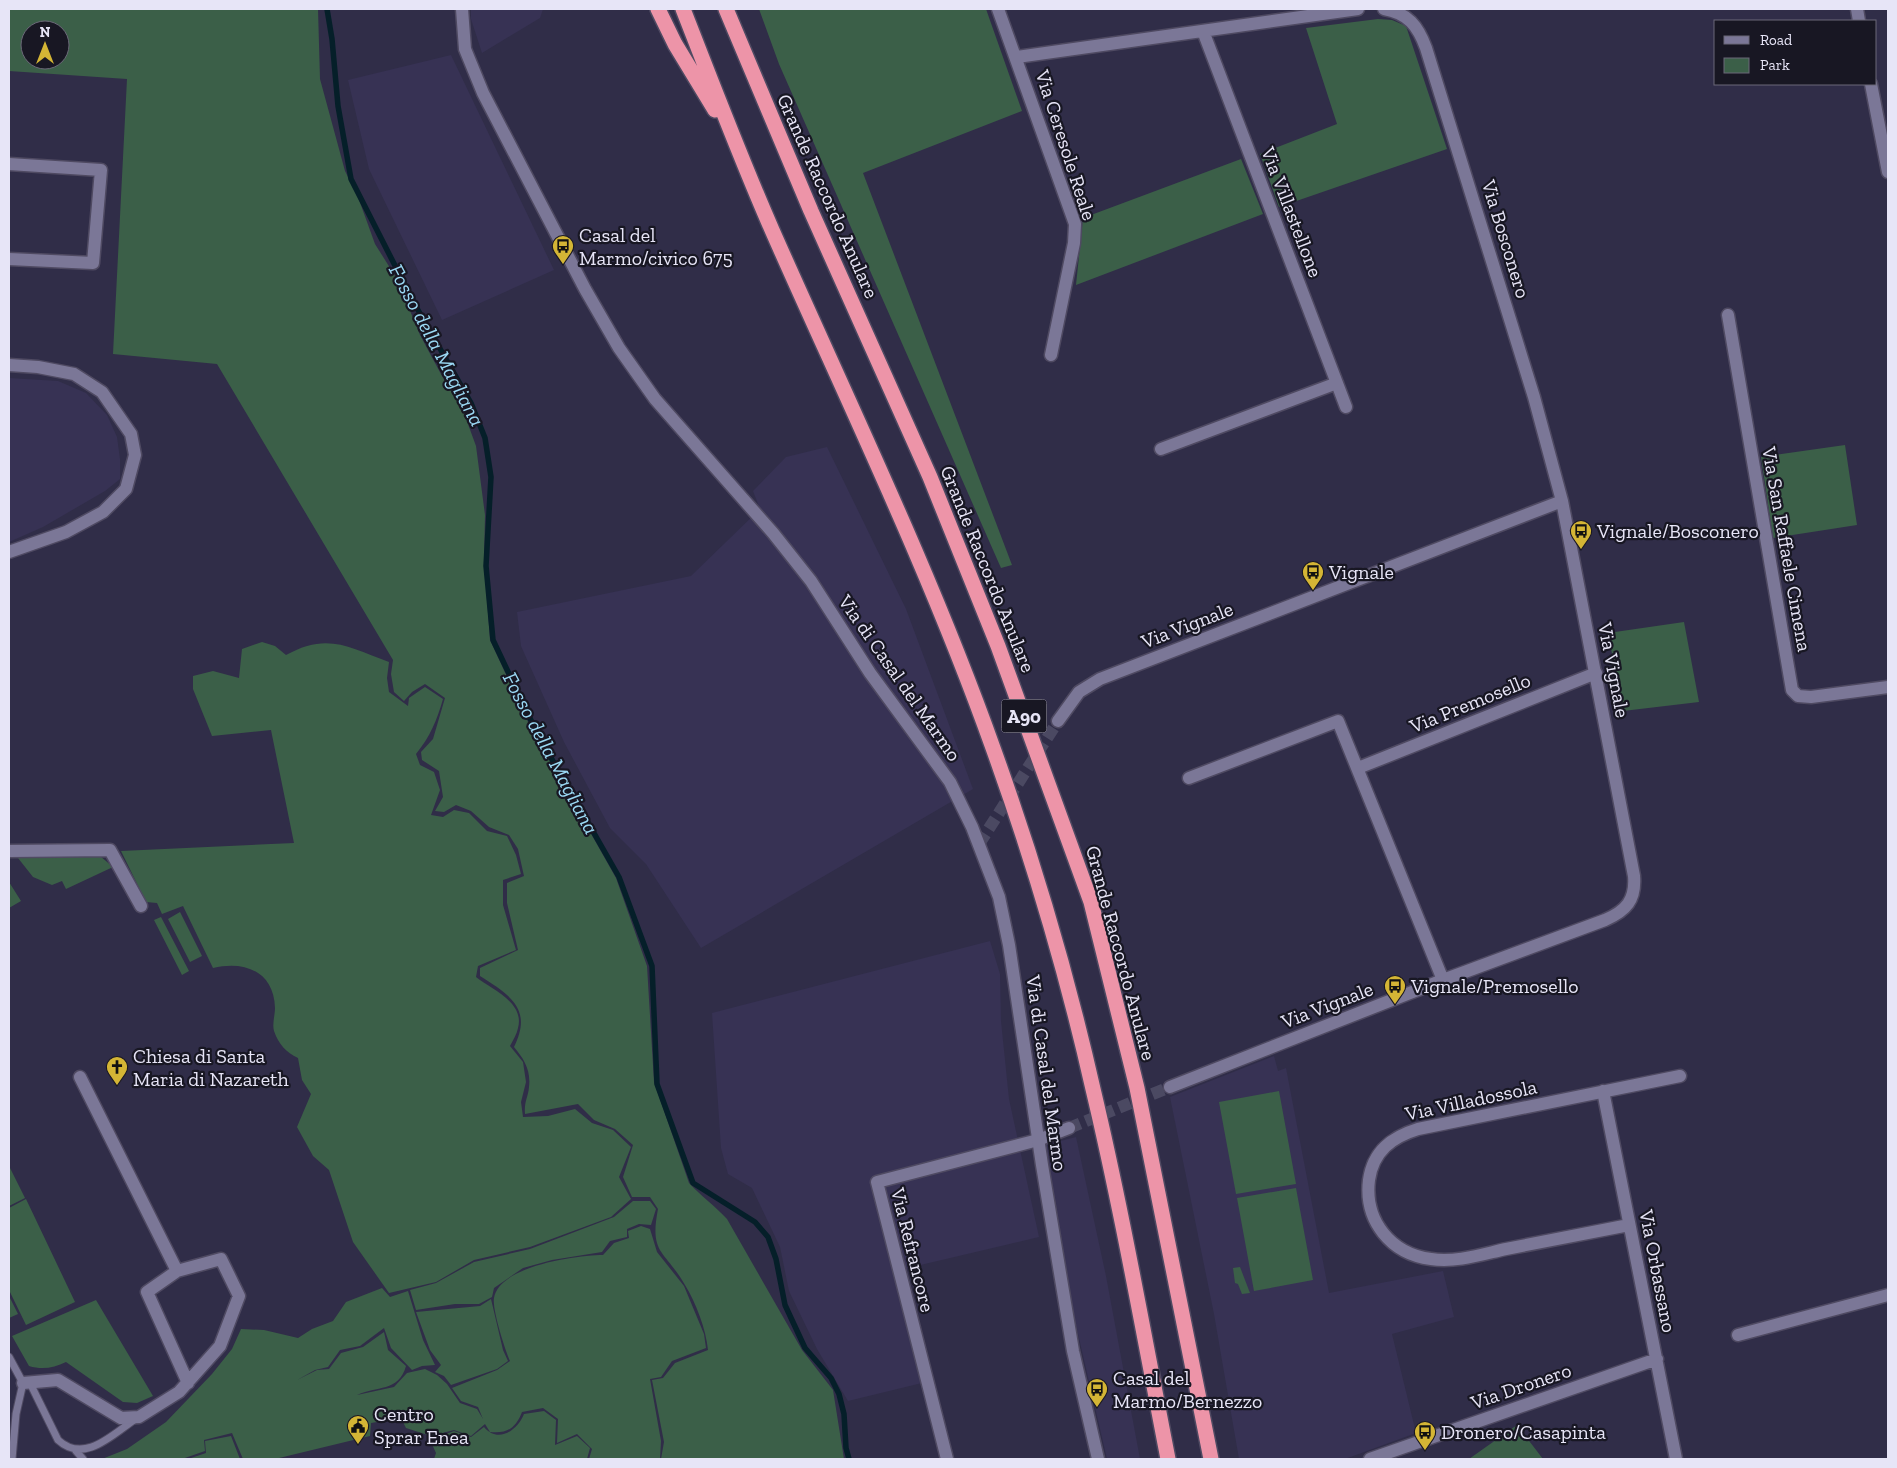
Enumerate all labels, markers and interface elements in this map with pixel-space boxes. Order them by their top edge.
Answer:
north arrow [20,20,70,70]
legend [1714,20,1877,85]
text: N [40,24,51,41]
text: Road [1760,31,1793,49]
text: Park [1760,56,1790,74]
street label: Via Ceresole Reale [1030,66,1102,223]
street label: Grande Raccordo Anulare [772,90,884,302]
street label: Via Villastellone [1256,143,1328,280]
street label: Via Bosconero [1476,176,1535,301]
place label: Casal del Marmo/civico 675 [579,223,733,270]
bus stop icon: Casal del Marmo/civico 675 [551,234,575,265]
water label: Fosso della Magliana [384,260,490,430]
street label: Via San Raffaele Cimena [1757,444,1817,654]
street label: Grande Raccordo Anulare [935,462,1041,676]
bus stop icon: Vignale/Bosconero [1569,519,1593,550]
place label: Vignale/Bosconero [1596,519,1759,543]
bus stop icon: Vignale [1301,560,1325,591]
place label: Vignale [1328,560,1394,584]
street label: Via di Casal del Marmo [833,589,967,766]
street label: Via Vignale [1137,596,1236,654]
street label: Via Vignale [1593,619,1635,720]
water label: Fosso della Magliana [498,668,604,838]
street label: Via Premosello [1405,668,1534,739]
road number: A90 [1002,699,1046,732]
street label: Grande Raccordo Anulare [1081,843,1161,1063]
street label: Via di Casal del Marmo [1021,972,1073,1173]
bus stop icon: Vignale/Premosello [1383,974,1407,1005]
place label: Vignale/Premosello [1410,974,1579,998]
street label: Via Vignale [1277,976,1376,1034]
place label: Chiesa di Santa Maria di Nazareth [133,1044,290,1091]
church icon: Chiesa di Santa Maria di Nazareth [105,1055,129,1086]
street label: Via Villadossola [1402,1074,1539,1126]
street label: Via Refrancore [886,1184,940,1315]
street label: Via Orbassano [1634,1207,1682,1334]
street label: Via Dronero [1467,1358,1574,1415]
place label: Casal del Marmo/Bernezzo [1113,1366,1262,1413]
bus stop icon: Casal del Marmo/Bernezzo [1085,1377,1109,1408]
place label: Centro Sprar Enea [374,1402,469,1449]
public building icon: Centro Sprar Enea [346,1414,370,1445]
bus stop icon: Dronero/Casapinta [1413,1420,1437,1451]
place label: Dronero/Casapinta [1441,1420,1606,1444]

